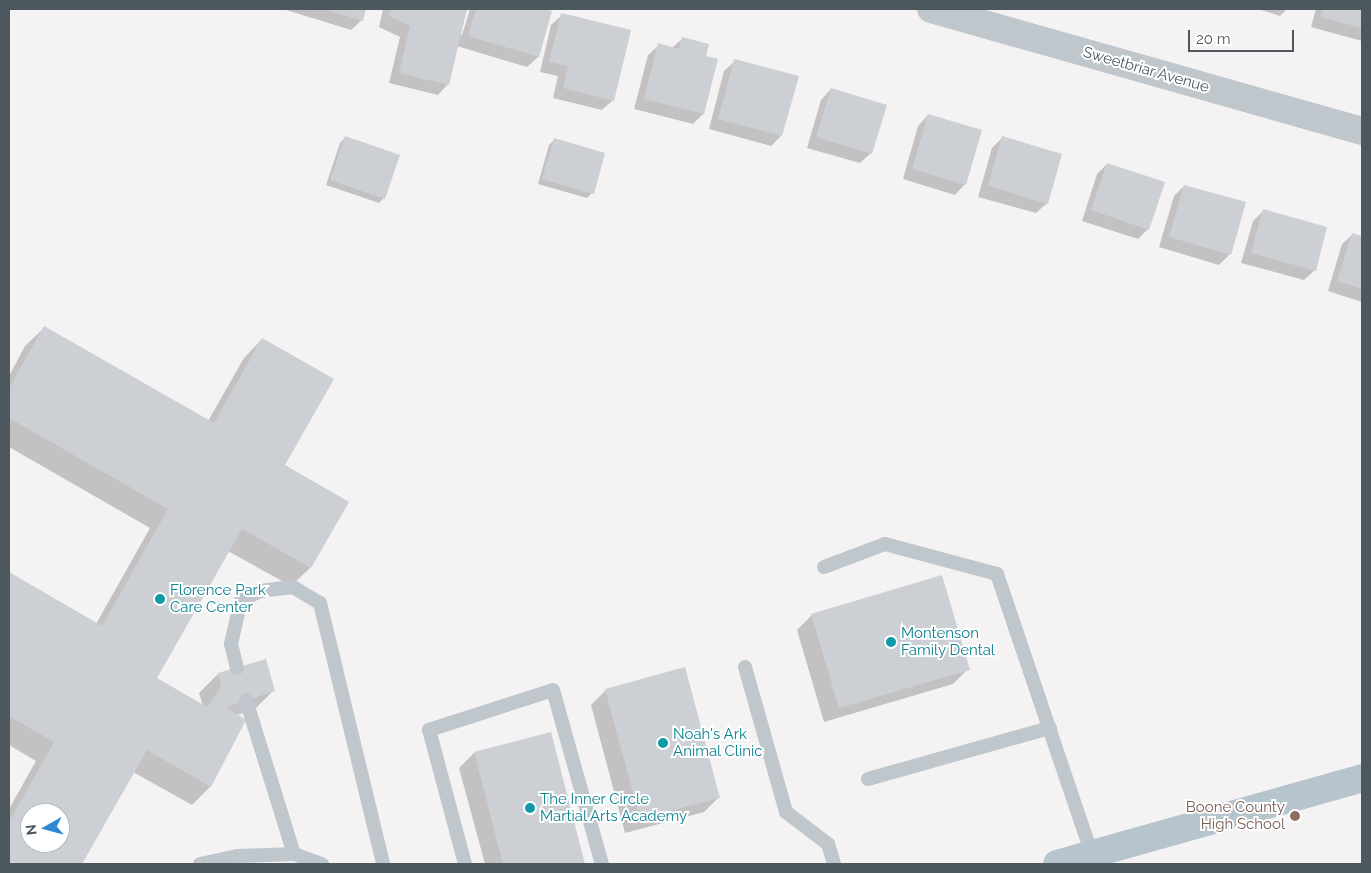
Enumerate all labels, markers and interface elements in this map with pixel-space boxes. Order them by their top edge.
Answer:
scale bar [1191,20,1297,52]
text: 20 m [1196,30,1231,48]
street label: Sweetbriar Avenue [1081,43,1211,97]
place label: Florence Park Care Center [170,581,266,616]
marker: Florence Park Care Center [154,593,166,605]
place label: Montenson Family Dental [901,624,995,659]
marker: Montenson Family Dental [885,636,897,648]
place label: Noah's Ark Animal Clinic [673,725,763,760]
marker: Noah's Ark Animal Clinic [657,737,669,749]
place label: The Inner Circle Martial Arts Academy [540,790,689,825]
place label: Boone County High School [1186,798,1285,833]
marker: The Inner Circle Martial Arts Academy [524,802,536,814]
north arrow [20,803,70,853]
marker: Boone County High School [1289,810,1301,822]
text: N [23,823,40,836]

